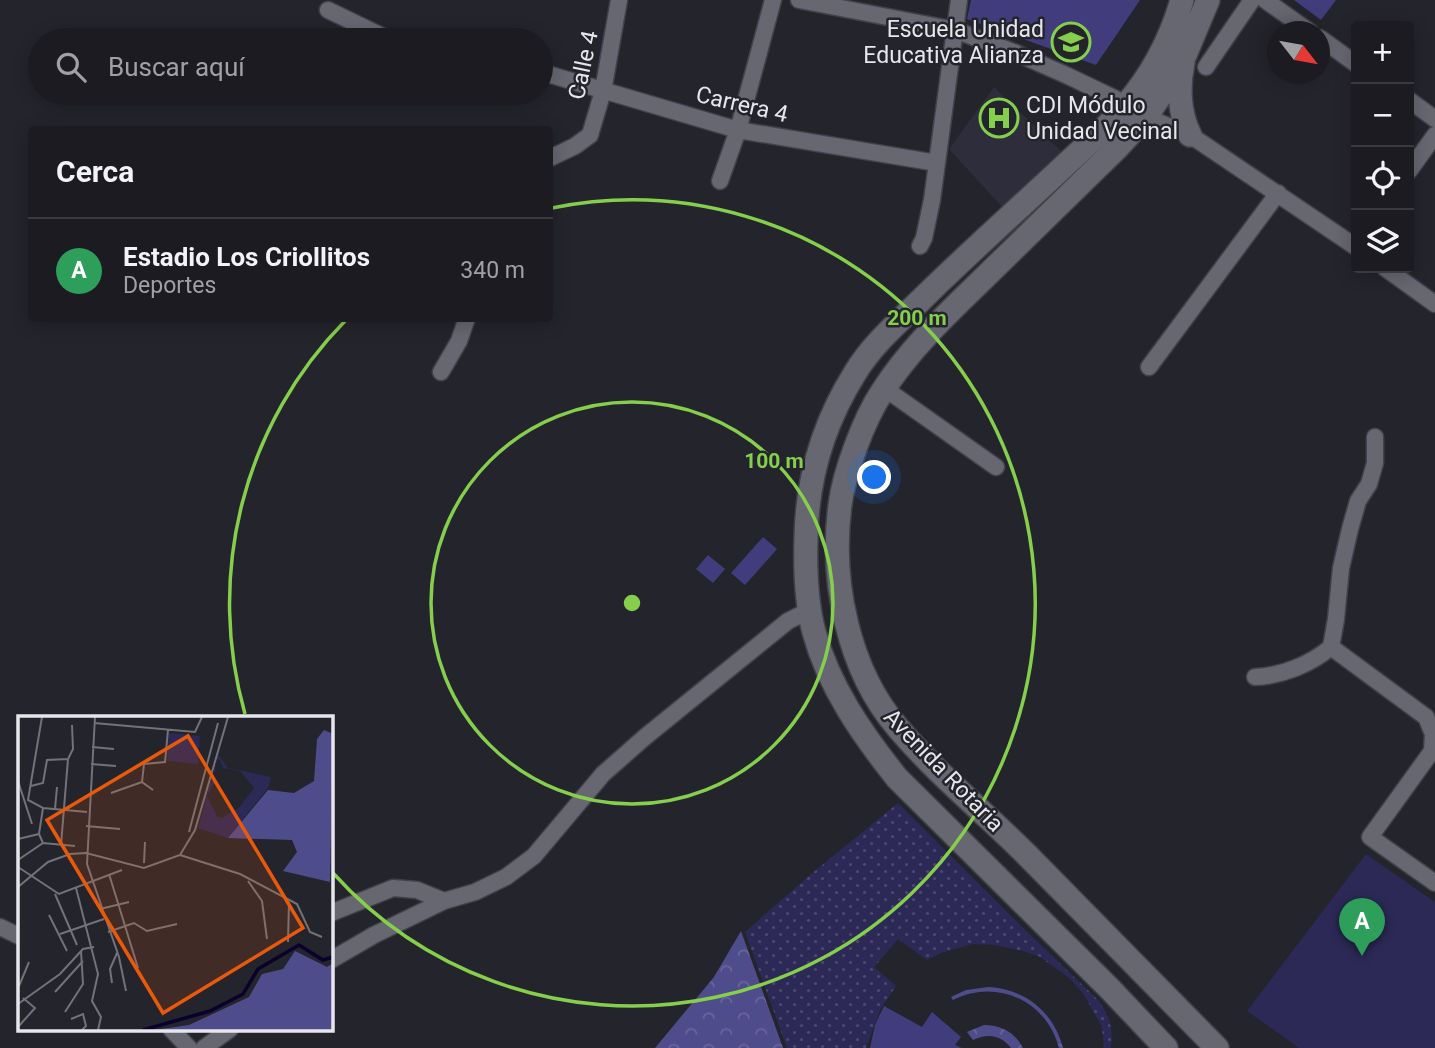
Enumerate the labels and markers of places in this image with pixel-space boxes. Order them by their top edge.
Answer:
place label: Escuela Unidad Educativa Alianza [863,16,1044,69]
school or university icon: Escuela Unidad Educativa Alianza [1050,21,1092,63]
place label: CDI Módulo Unidad Vecinal [1026,92,1178,145]
hospital icon: CDI Módulo Unidad Vecinal [978,97,1020,139]
centre of rings [620,591,644,615]
pin: A [1339,898,1385,956]

